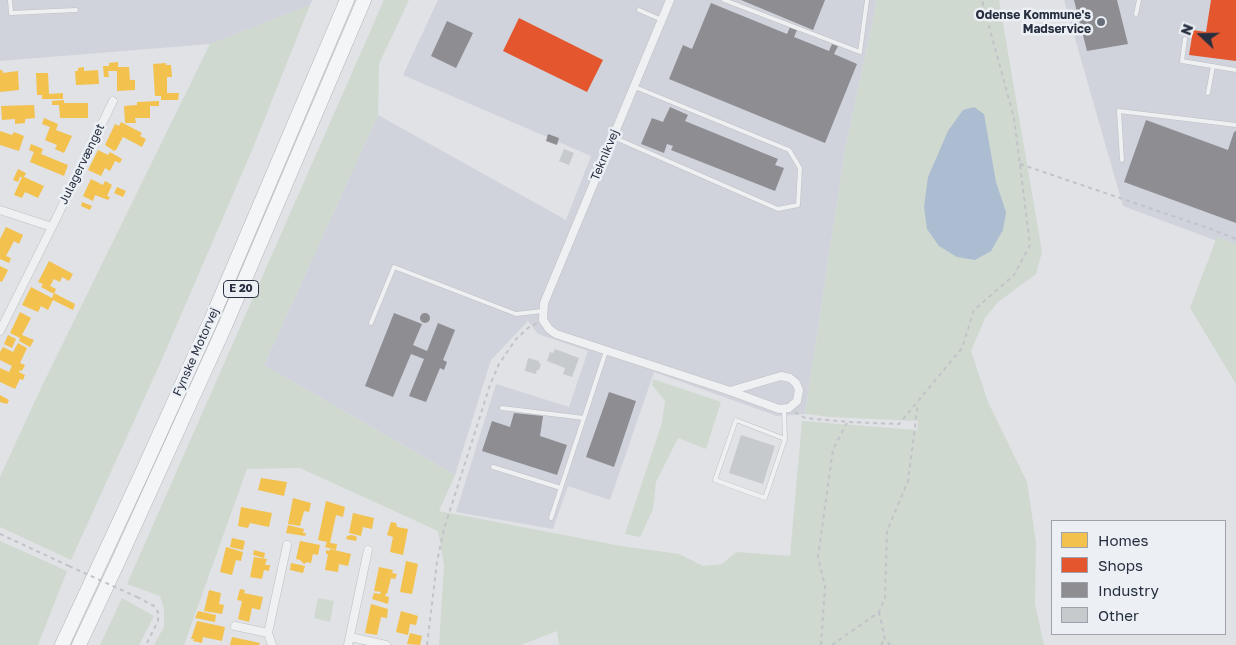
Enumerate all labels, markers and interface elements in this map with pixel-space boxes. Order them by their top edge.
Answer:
place label: Odense Kommune's Madservice [976,8,1091,36]
north arrow [1176,10,1226,60]
marker: Odense Kommune's Madservice [1095,16,1107,28]
text: N [1177,21,1196,37]
street label: Julagervænget [56,121,108,207]
street label: Teknikvej [588,127,622,183]
road number: E 20 [224,280,258,298]
street label: Fynske Motorvej [170,306,222,398]
legend [1051,520,1226,635]
text: Homes [1098,531,1148,549]
text: Shops [1098,556,1143,574]
text: Industry [1098,581,1159,599]
text: Other [1098,606,1139,624]

